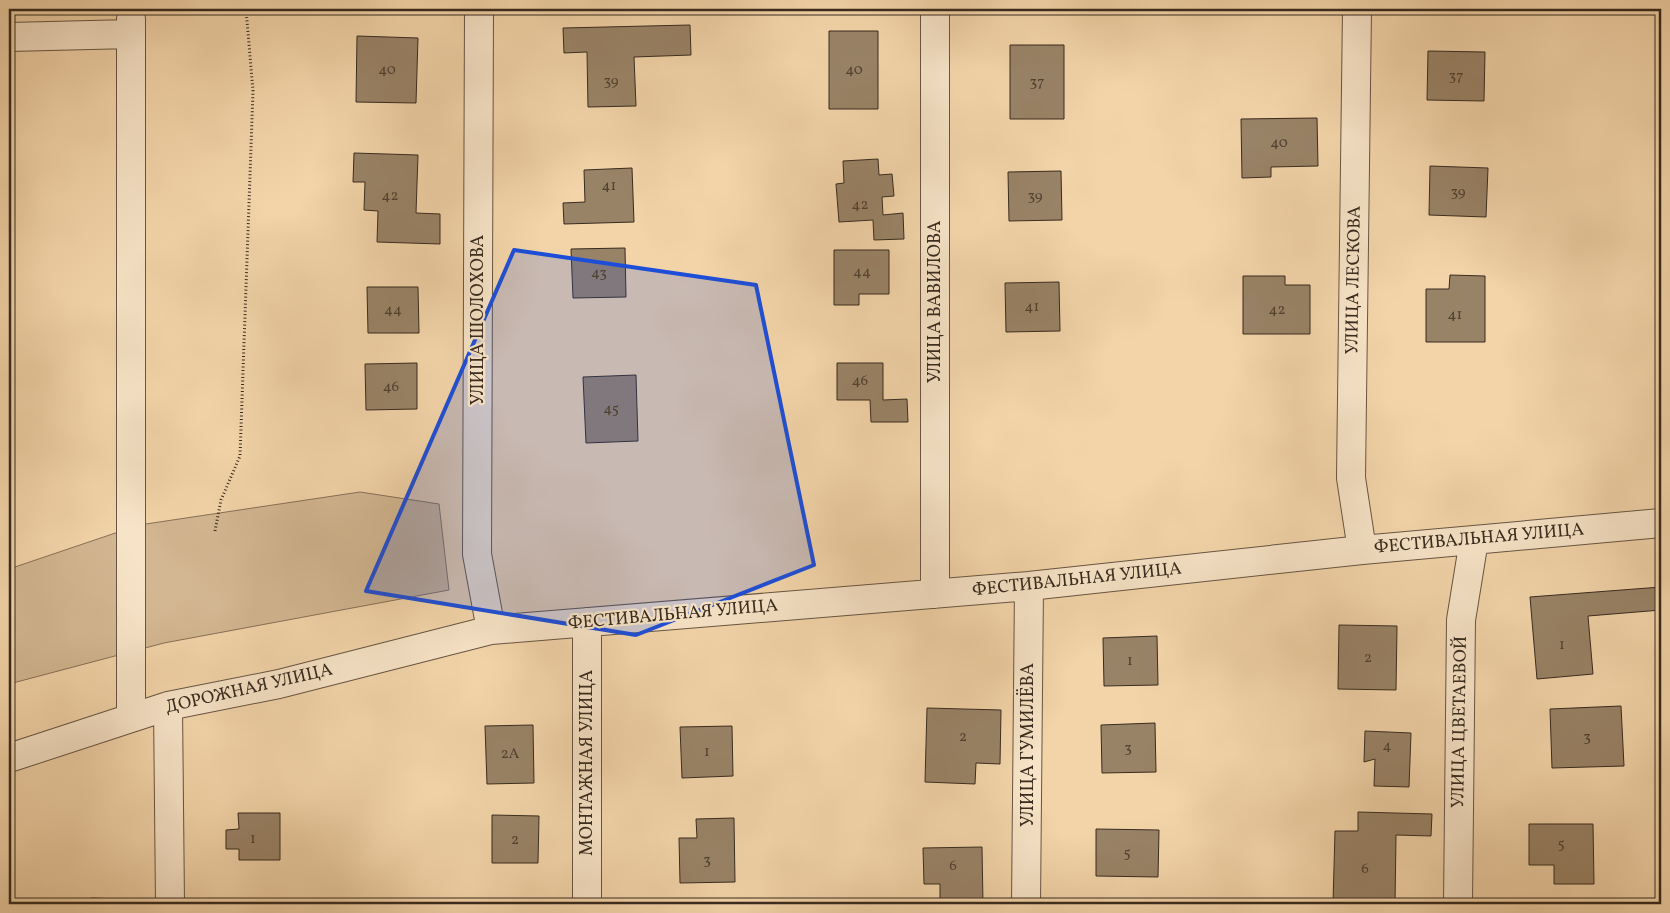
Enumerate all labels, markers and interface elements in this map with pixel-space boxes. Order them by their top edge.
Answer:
house number: 40 [378,60,396,81]
house number: 40 [845,60,863,81]
house number: 37 [1449,66,1463,87]
house number: 39 [603,71,619,92]
house number: 37 [1030,72,1044,93]
house number: 40 [1270,133,1288,154]
house number: 41 [602,176,616,197]
house number: 39 [1450,182,1466,203]
house number: 42 [381,186,399,207]
house number: 39 [1027,186,1043,207]
house number: 42 [851,195,869,216]
street label: УЛИЦА ЛЕСКОВА [1340,205,1368,355]
street label: УЛИЦА ВАВИЛОВА [923,220,948,383]
street label: УЛИЦА ШОЛОХОВА [466,234,491,405]
house number: 44 [853,262,871,283]
house number: 43 [591,263,607,284]
house number: 41 [1025,297,1039,318]
house number: 44 [384,300,402,321]
house number: 42 [1268,300,1286,321]
house number: 41 [1448,305,1462,326]
house number: 46 [852,371,868,392]
house number: 46 [383,377,399,398]
house number: 45 [603,399,619,420]
street label: ФЕСТИВАЛЬНАЯ УЛИЦА [1373,517,1585,561]
street label: ФЕСТИВАЛЬНАЯ УЛИЦА [971,557,1183,603]
street label: ФЕСТИВАЛЬНАЯ УЛИЦА [567,593,779,637]
house number: 1 [1559,635,1565,656]
street label: УЛИЦА ЦВЕТАЕВОЙ [1446,636,1474,808]
house number: 2 [1364,648,1372,669]
house number: 1 [1127,651,1133,672]
street label: ДОРОЖНАЯ УЛИЦА [163,658,335,720]
street label: УЛИЦА ГУМИЛЁВА [1016,663,1041,827]
street label: МОНТАЖНАЯ УЛИЦА [575,670,600,856]
house number: 2 [959,727,967,748]
house number: 3 [1583,727,1591,748]
house number: 4 [1383,736,1392,757]
house number: 3 [1124,738,1132,759]
house number: 1 [704,742,710,763]
house number: 2А [501,744,520,765]
house number: 1 [250,829,256,850]
house number: 2 [511,830,519,851]
house number: 5 [1557,834,1565,855]
house number: 5 [1123,843,1131,864]
house number: 3 [703,850,711,871]
house number: 6 [949,856,957,877]
house number: 6 [1361,859,1369,880]

